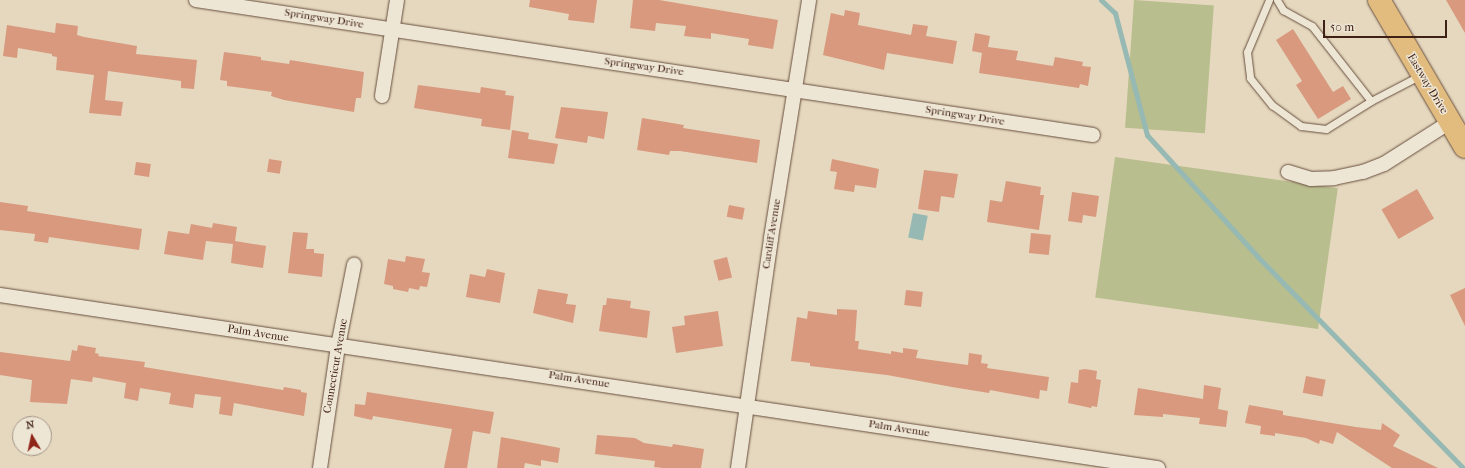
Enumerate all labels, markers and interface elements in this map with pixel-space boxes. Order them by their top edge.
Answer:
street label: Springway Drive [283,6,365,32]
scale bar [1325,12,1449,38]
text: 50 m [1330,20,1354,34]
street label: Eastway Drive [1404,52,1450,116]
street label: Springway Drive [603,55,685,79]
street label: Springway Drive [924,103,1006,129]
street label: Cardiff Avenue [760,198,784,270]
street label: Connecticut Avenue [321,318,351,414]
street label: Palm Avenue [227,323,289,345]
street label: Palm Avenue [548,369,610,391]
north arrow [12,416,52,456]
text: N [25,418,35,432]
street label: Palm Avenue [868,418,930,440]

